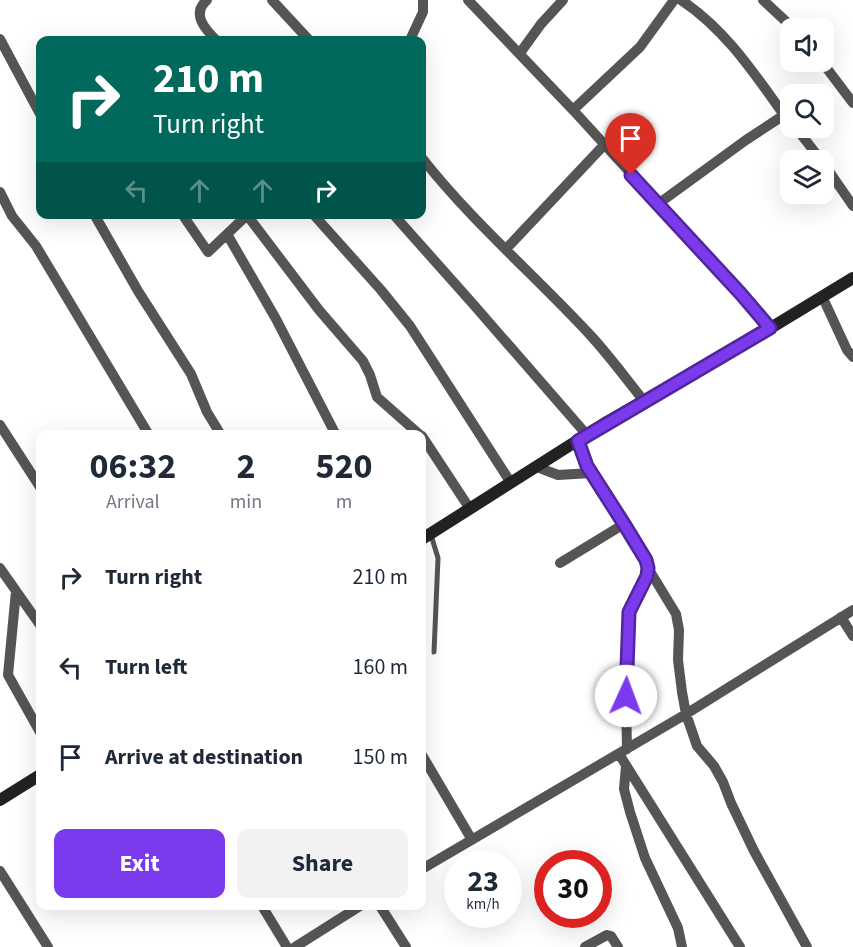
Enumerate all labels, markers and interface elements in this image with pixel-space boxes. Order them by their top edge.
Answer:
map controls [780,18,834,204]
button: sound [780,18,834,72]
text: 210 m [153,49,264,109]
icon: right [54,60,132,138]
button: search [780,84,834,138]
text: Turn right [153,105,264,144]
pin [605,113,656,175]
icon: arrive [614,122,647,155]
button: layers [780,150,834,204]
icon: left [120,174,153,207]
icon: ahead [183,174,216,207]
icon: ahead [246,174,279,207]
icon: right [309,174,342,207]
text: 06:32 [89,441,176,492]
text: 2 [236,441,255,492]
text: 520 [316,441,373,492]
text: Arrival [106,488,160,516]
text: min [230,488,262,516]
text: m [336,488,352,516]
icon: right [54,561,87,594]
text: Turn right [105,561,202,593]
text: 210 m [353,561,408,593]
icon: left [54,651,87,684]
text: Turn left [105,651,187,683]
text: 160 m [353,651,408,683]
position arrow [594,664,658,728]
icon: arrive [54,741,87,774]
text: Arrive at destination [105,741,303,773]
text: 150 m [353,741,408,773]
button: Exit [54,829,225,898]
button: Share [237,829,408,898]
speed limit sign: 30 [534,850,612,928]
text: 23 [467,860,499,903]
text: km/h [466,894,500,915]

